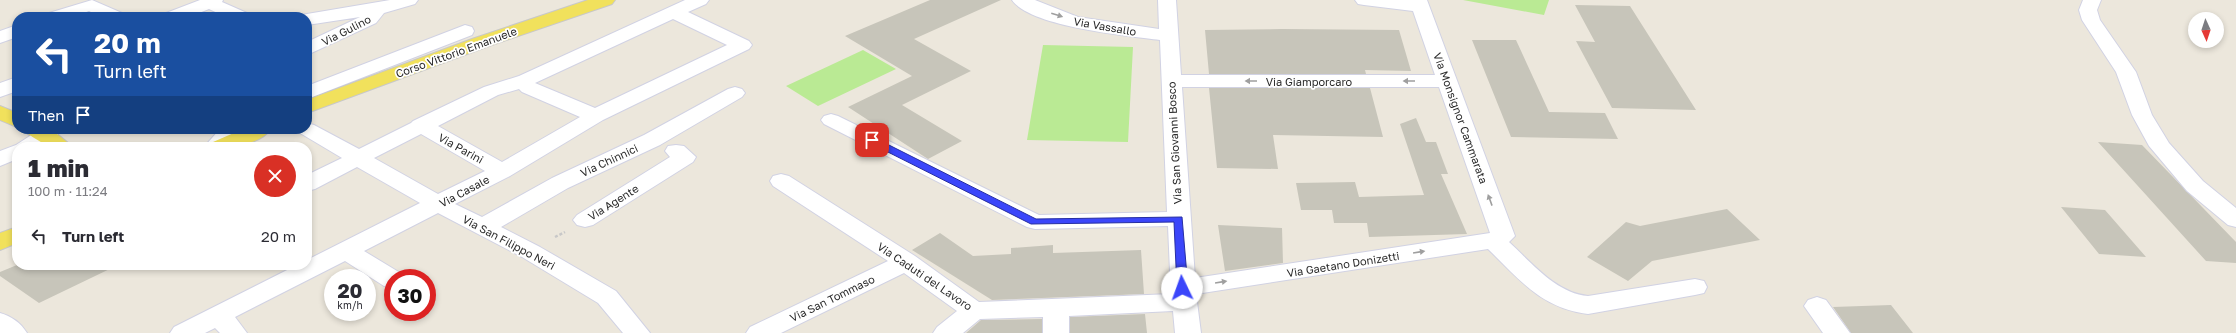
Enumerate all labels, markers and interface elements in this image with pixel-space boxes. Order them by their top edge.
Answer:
street label: Via Gulino [319,12,373,48]
one-way arrow [1051,12,1063,18]
north arrow [2188,12,2224,48]
map controls [2188,12,2224,48]
street label: Via Vassallo [1073,14,1138,38]
street label: Corso Vittorio Emanuele [394,24,518,80]
text: 20 m [94,26,161,59]
icon: left [28,28,80,80]
street label: Via Monsignor Cammarata [1431,51,1491,185]
text: Turn left [94,60,167,82]
street label: Via Giamporcaro [1266,75,1353,88]
one-way arrow [1244,78,1257,84]
one-way arrow [1402,78,1415,84]
street label: Via San Giovanni Bosco [1164,81,1184,205]
icon: arrive [72,104,94,126]
text: Then [28,106,64,124]
pin [855,123,889,157]
icon: arrive [861,129,883,151]
street label: Via Parini [436,130,486,166]
street label: Via Chinnici [578,141,640,179]
text: 1 min [28,153,89,182]
button: close [254,155,296,197]
street label: Via Casale [437,172,491,210]
street label: Via Agente [585,181,641,223]
text: 100 m · 11:24 [28,183,108,199]
one-way arrow [1487,193,1493,205]
street label: Via San Filippo Neri [461,212,558,272]
icon: left [28,225,50,247]
text: Turn left [62,227,124,245]
text: 20 m [261,227,296,245]
street label: Via Caduti del Lavoro [875,239,975,313]
street label: Via Gaetano Donizetti [1286,249,1400,279]
one-way arrow [1413,249,1425,255]
position arrow [1161,267,1203,309]
speed limit sign: 30 [384,269,436,321]
street label: Via San Tommaso [788,272,877,324]
text: 20 [337,278,363,302]
one-way arrow [1215,279,1227,285]
text: km/h [337,299,363,311]

